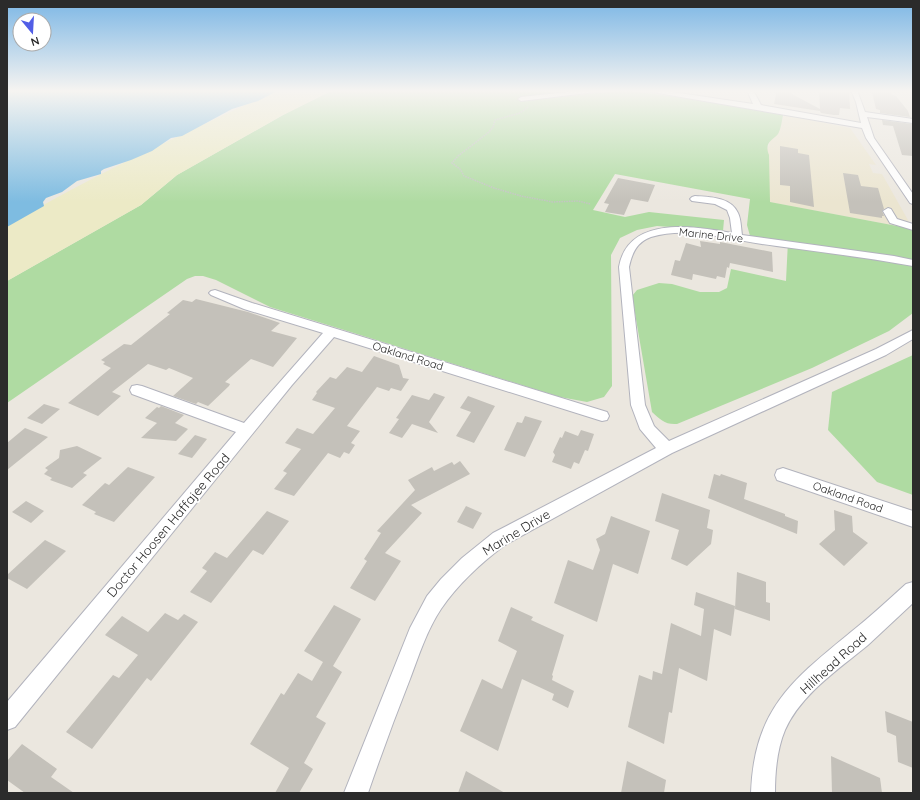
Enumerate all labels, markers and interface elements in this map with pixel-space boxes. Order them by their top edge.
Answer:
north arrow [12,12,52,52]
text: N [29,34,41,49]
street label: Marine Drive [678,225,744,245]
street label: Oakland Road [371,339,445,373]
street label: Doctor Hoosen Haffajee Road [103,450,233,600]
street label: Oakland Road [811,478,885,516]
street label: Marine Drive [479,506,553,558]
street label: Hillhead Road [796,629,870,697]

